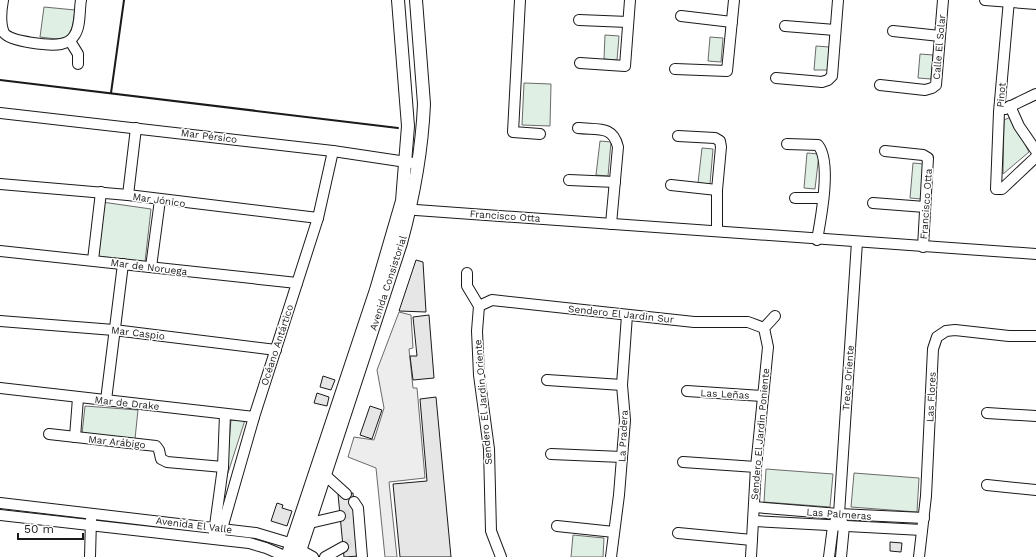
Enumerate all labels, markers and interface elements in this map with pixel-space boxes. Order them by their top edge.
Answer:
street label: Calle El Solar [931,14,947,80]
street label: Pinot [994,81,1008,108]
street label: Mar Pérsico [180,127,238,145]
street label: Francisco Otta [918,168,934,240]
street label: Mar Jónico [132,191,186,209]
street label: Francisco Otta [469,208,541,224]
street label: Avenida Consistorial [367,234,409,332]
street label: Mar de Noruega [110,257,188,277]
street label: Océano Antártico [259,303,295,387]
street label: Sendero El Jardin Sur [568,303,674,325]
street label: Mar Caspio [110,324,166,342]
street label: Sendero El Jardin Oriente [472,339,494,465]
street label: Trece Oriente [840,345,856,411]
street label: Sendero El Jardin Poniente [749,367,771,500]
street label: Las Flores [924,372,938,422]
street label: Las Leñas [700,387,750,401]
street label: Mar de Drake [94,394,160,412]
street label: La Pradera [616,409,630,462]
street label: Mar Arábigo [88,434,146,450]
street label: Las Palmeras [806,506,872,522]
scale bar [18,515,83,541]
street label: Avenida El Valle [155,515,233,535]
text: 50 m [24,522,54,536]

